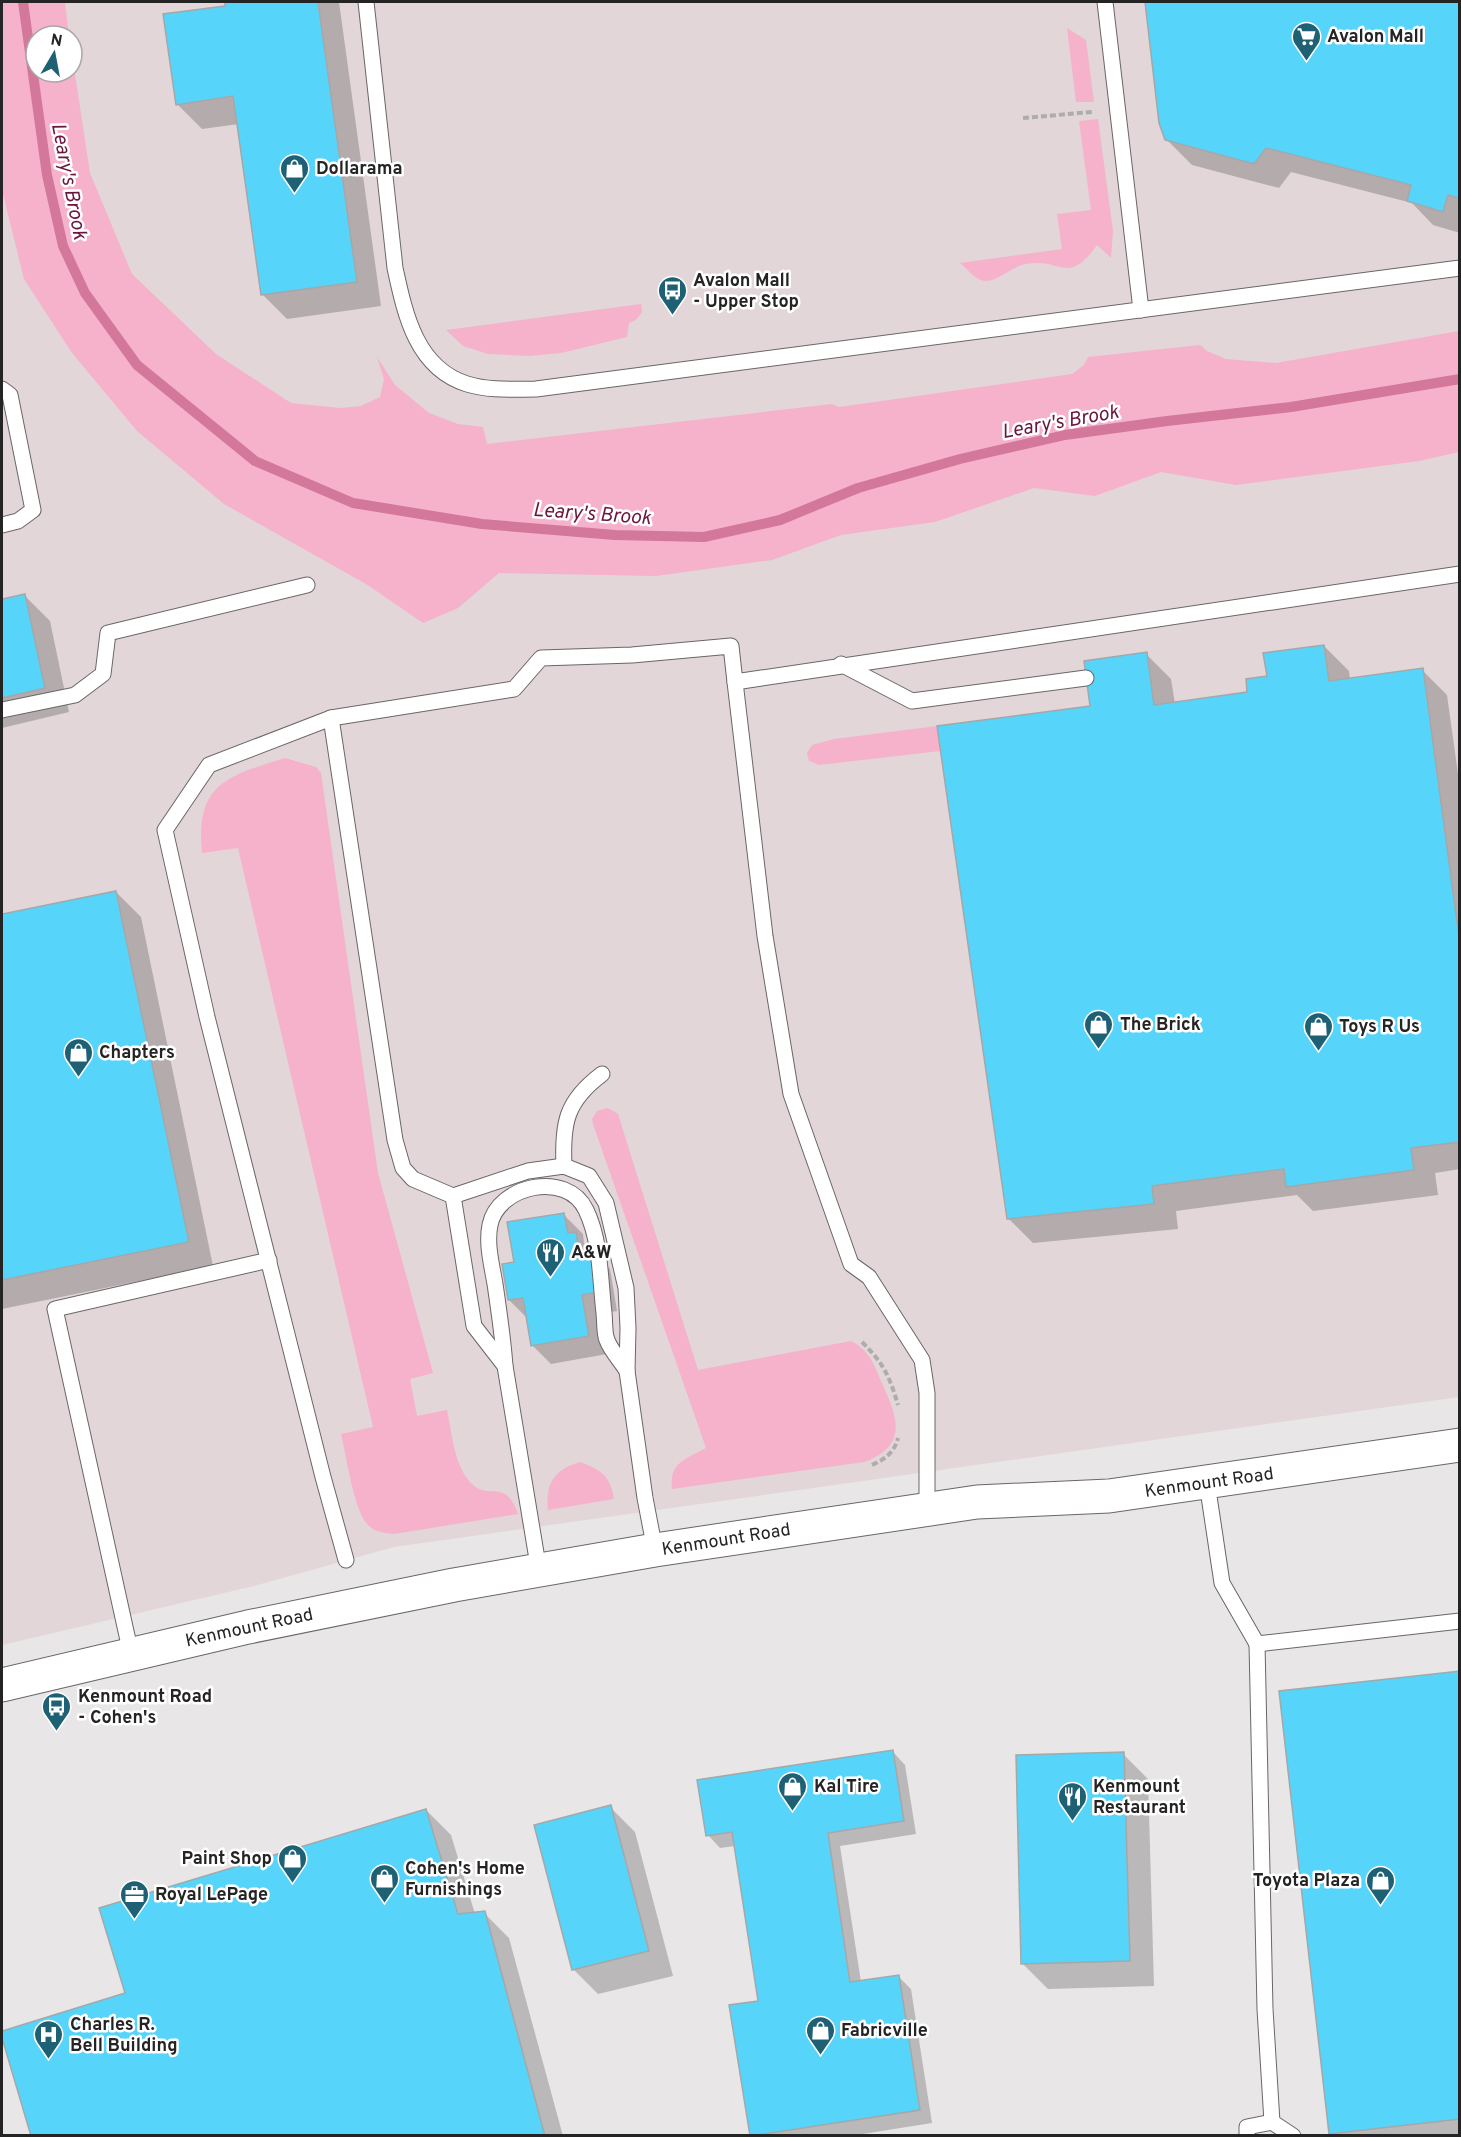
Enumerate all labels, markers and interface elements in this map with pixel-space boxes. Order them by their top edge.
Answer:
supermarket icon: Avalon Mall [1290,20,1322,62]
north arrow [24,24,84,84]
place label: Avalon Mall [1327,26,1424,49]
text: N [49,30,64,52]
water label: Leary's Brook [44,121,92,243]
shop icon: Dollarama [279,152,311,194]
place label: Dollarama [316,158,403,181]
place label: Avalon Mall - Upper Stop [693,270,799,314]
bus stop icon: Avalon Mall - Upper Stop [656,274,688,316]
water label: Leary's Brook [1000,400,1122,446]
water label: Leary's Brook [532,498,653,532]
shop icon: The Brick [1083,1008,1115,1050]
shop icon: Toys R Us [1302,1010,1334,1052]
place label: The Brick [1120,1014,1201,1037]
place label: Toys R Us [1339,1016,1420,1039]
shop icon: Chapters [62,1036,94,1078]
place label: Chapters [99,1042,175,1065]
restaurant icon: A&W [534,1236,566,1278]
place label: A&W [571,1242,611,1265]
street label: Kenmount Road [1143,1463,1275,1504]
street label: Kenmount Road [660,1519,792,1562]
street label: Kenmount Road [183,1604,315,1653]
place label: Kenmount Road - Cohen's [78,1686,212,1730]
bus stop icon: Kenmount Road - Cohen's [41,1690,73,1732]
shop icon: Kal Tire [777,1770,809,1812]
place label: Kal Tire [814,1776,879,1799]
place label: Kenmount Restaurant [1093,1776,1186,1820]
restaurant icon: Kenmount Restaurant [1056,1780,1088,1822]
shop icon: Paint Shop [277,1842,309,1884]
place label: Paint Shop [182,1848,272,1871]
place label: Cohen's Home Furnishings [405,1858,525,1902]
shop icon: Cohen's Home Furnishings [368,1862,400,1904]
shop icon: Toyota Plaza [1365,1864,1397,1906]
place label: Toyota Plaza [1253,1870,1360,1893]
office icon: Royal LePage [118,1878,150,1920]
place label: Royal LePage [155,1884,268,1907]
place label: Charles R. Bell Building [70,2014,178,2058]
shop icon: Fabricville [804,2014,836,2056]
hospital icon: Charles R. Bell Building [33,2018,65,2060]
place label: Fabricville [841,2020,928,2043]

